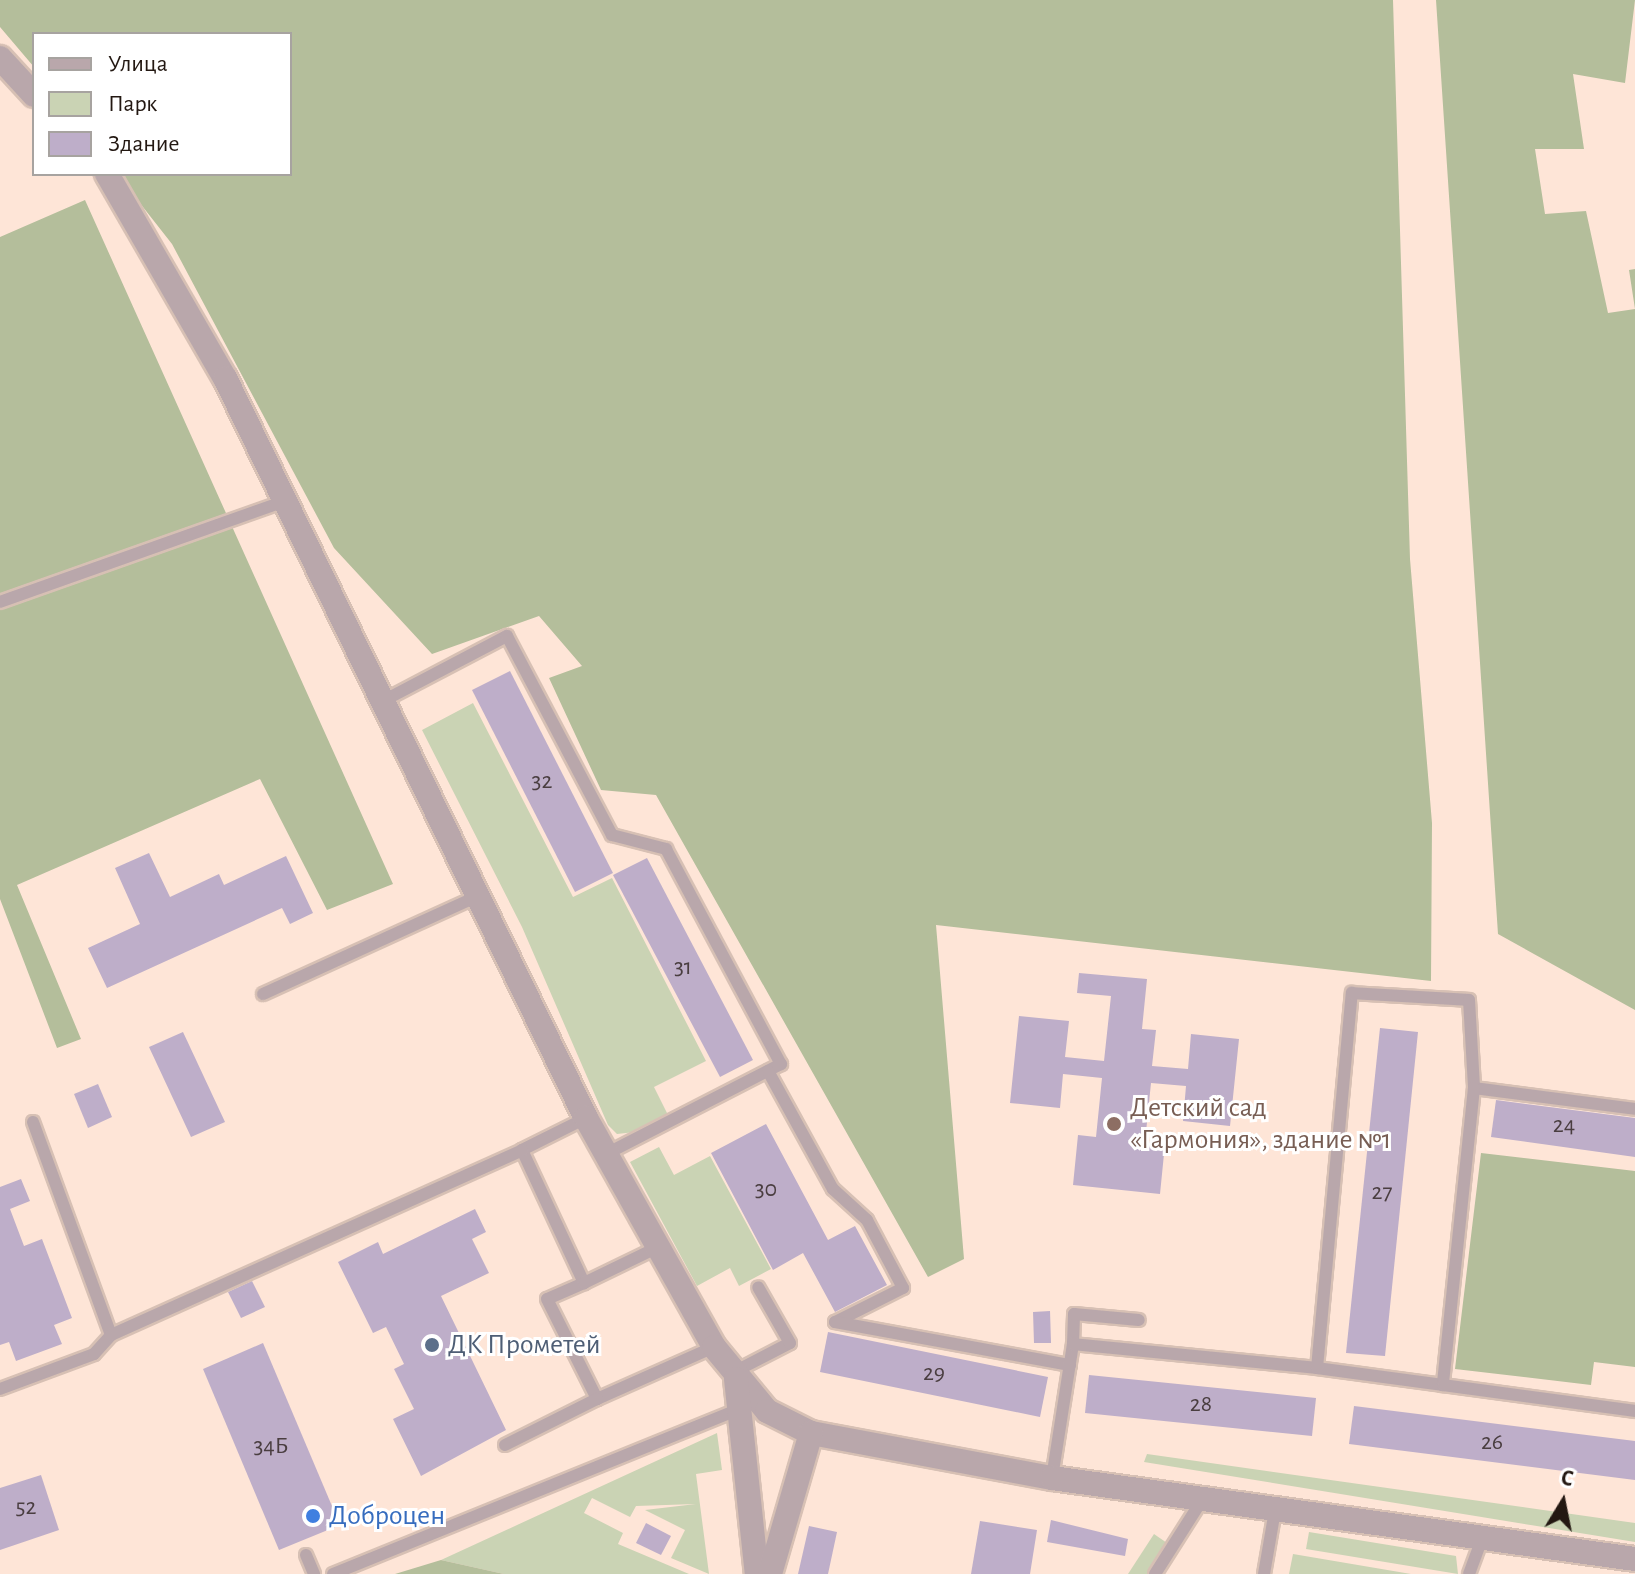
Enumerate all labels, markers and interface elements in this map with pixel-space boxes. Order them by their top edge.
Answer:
legend [32,32,292,176]
text: Улица [108,52,168,76]
text: Парк [108,92,157,116]
text: Здание [108,132,179,156]
house number: 32 [532,768,552,796]
house number: 31 [674,954,692,982]
place label: Детский сад «Гармония», здание №1 [1130,1091,1391,1157]
house number: 24 [1553,1112,1575,1140]
marker: Детский сад «Гармония», здание №1 [1105,1115,1123,1133]
house number: 30 [755,1176,777,1204]
house number: 27 [1372,1179,1392,1207]
place label: ДК Прометей [448,1328,601,1362]
marker: ДК Прометей [423,1336,441,1354]
house number: 29 [923,1360,945,1388]
house number: 28 [1190,1391,1212,1419]
house number: 26 [1481,1429,1503,1457]
house number: 34Б [253,1433,289,1461]
north arrow [1523,1462,1603,1542]
text: С [1559,1466,1575,1490]
house number: 52 [16,1494,36,1522]
place label: Доброцен [329,1499,445,1533]
marker: Доброцен [304,1507,322,1525]

